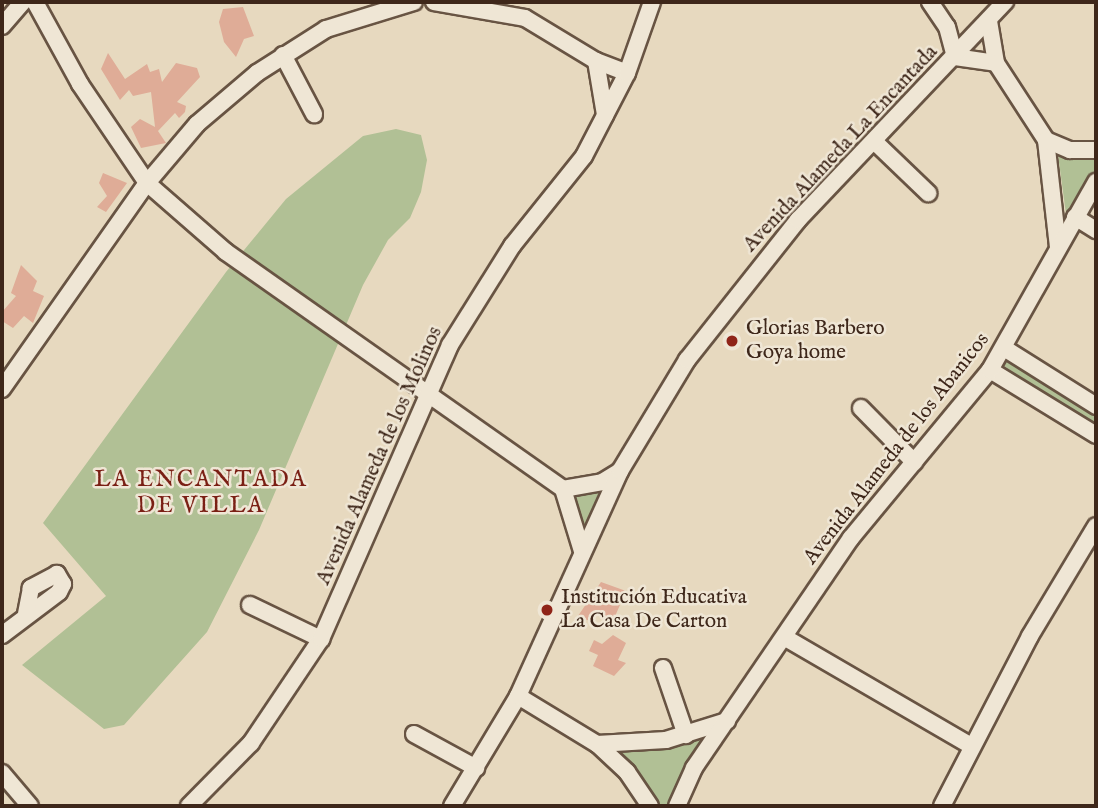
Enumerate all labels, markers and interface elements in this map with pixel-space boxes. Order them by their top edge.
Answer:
street label: Avenida Alameda La Encantada [738,40,944,258]
place label: Glorias Barbero Goya home [746,316,885,366]
street label: Avenida Alameda de los Molinos [312,323,448,589]
street label: Avenida Alameda de los Abanicos [799,328,995,570]
marker: Glorias Barbero Goya home [724,333,740,349]
district label: LA ENCANTADA DE VILLA [96,466,306,520]
place label: Institución Educativa La Casa De Carton [561,585,747,635]
marker: Institución Educativa La Casa De Carton [539,602,555,618]

